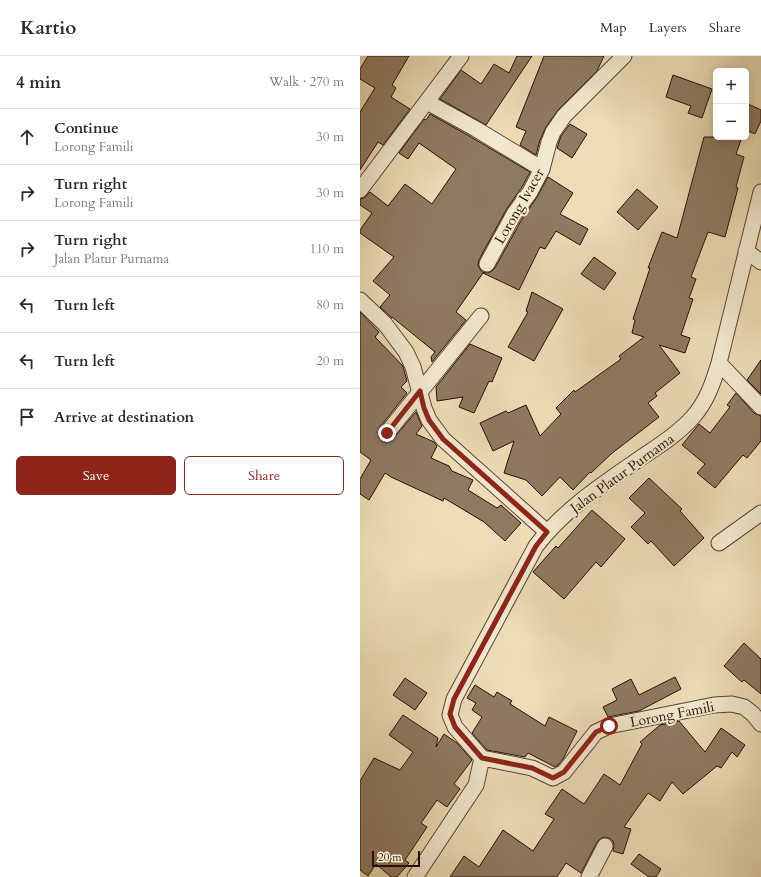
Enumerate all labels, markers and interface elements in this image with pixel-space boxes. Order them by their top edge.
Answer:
text: Kartio [20,15,76,41]
text: Map [600,18,627,37]
text: Layers [649,18,687,37]
text: Share [709,18,741,37]
map controls [713,68,749,140]
button: + [713,68,749,104]
text: 4 min [16,71,61,94]
text: Walk · 270 m [269,73,344,91]
button: − [713,104,749,140]
text: Continue [54,118,119,138]
icon: ahead [16,126,38,148]
text: 30 m [316,128,344,146]
text: Lorong Famili [54,138,133,156]
street label: Lorong Ivacer [490,164,549,247]
text: Turn right [54,174,127,194]
icon: right [16,182,38,204]
text: 30 m [316,184,344,202]
text: Lorong Famili [54,194,133,212]
text: Turn right [54,230,127,250]
icon: right [16,238,38,260]
text: 110 m [310,240,344,258]
text: Jalan Platur Purnama [54,250,169,268]
icon: left [16,294,38,316]
text: Turn left [54,295,115,315]
text: 80 m [316,296,344,314]
icon: left [16,350,38,372]
text: Turn left [54,351,115,371]
text: 20 m [316,352,344,370]
icon: arrive [16,406,38,428]
text: Arrive at destination [54,407,194,427]
route end [378,424,396,442]
street label: Jalan Platur Purnama [565,429,678,519]
button: Save [16,456,176,495]
button: Share [184,456,344,495]
street label: Lorong Famili [628,697,716,732]
route start [600,717,618,735]
scale bar [372,849,420,868]
text: 20 m [378,850,402,865]

